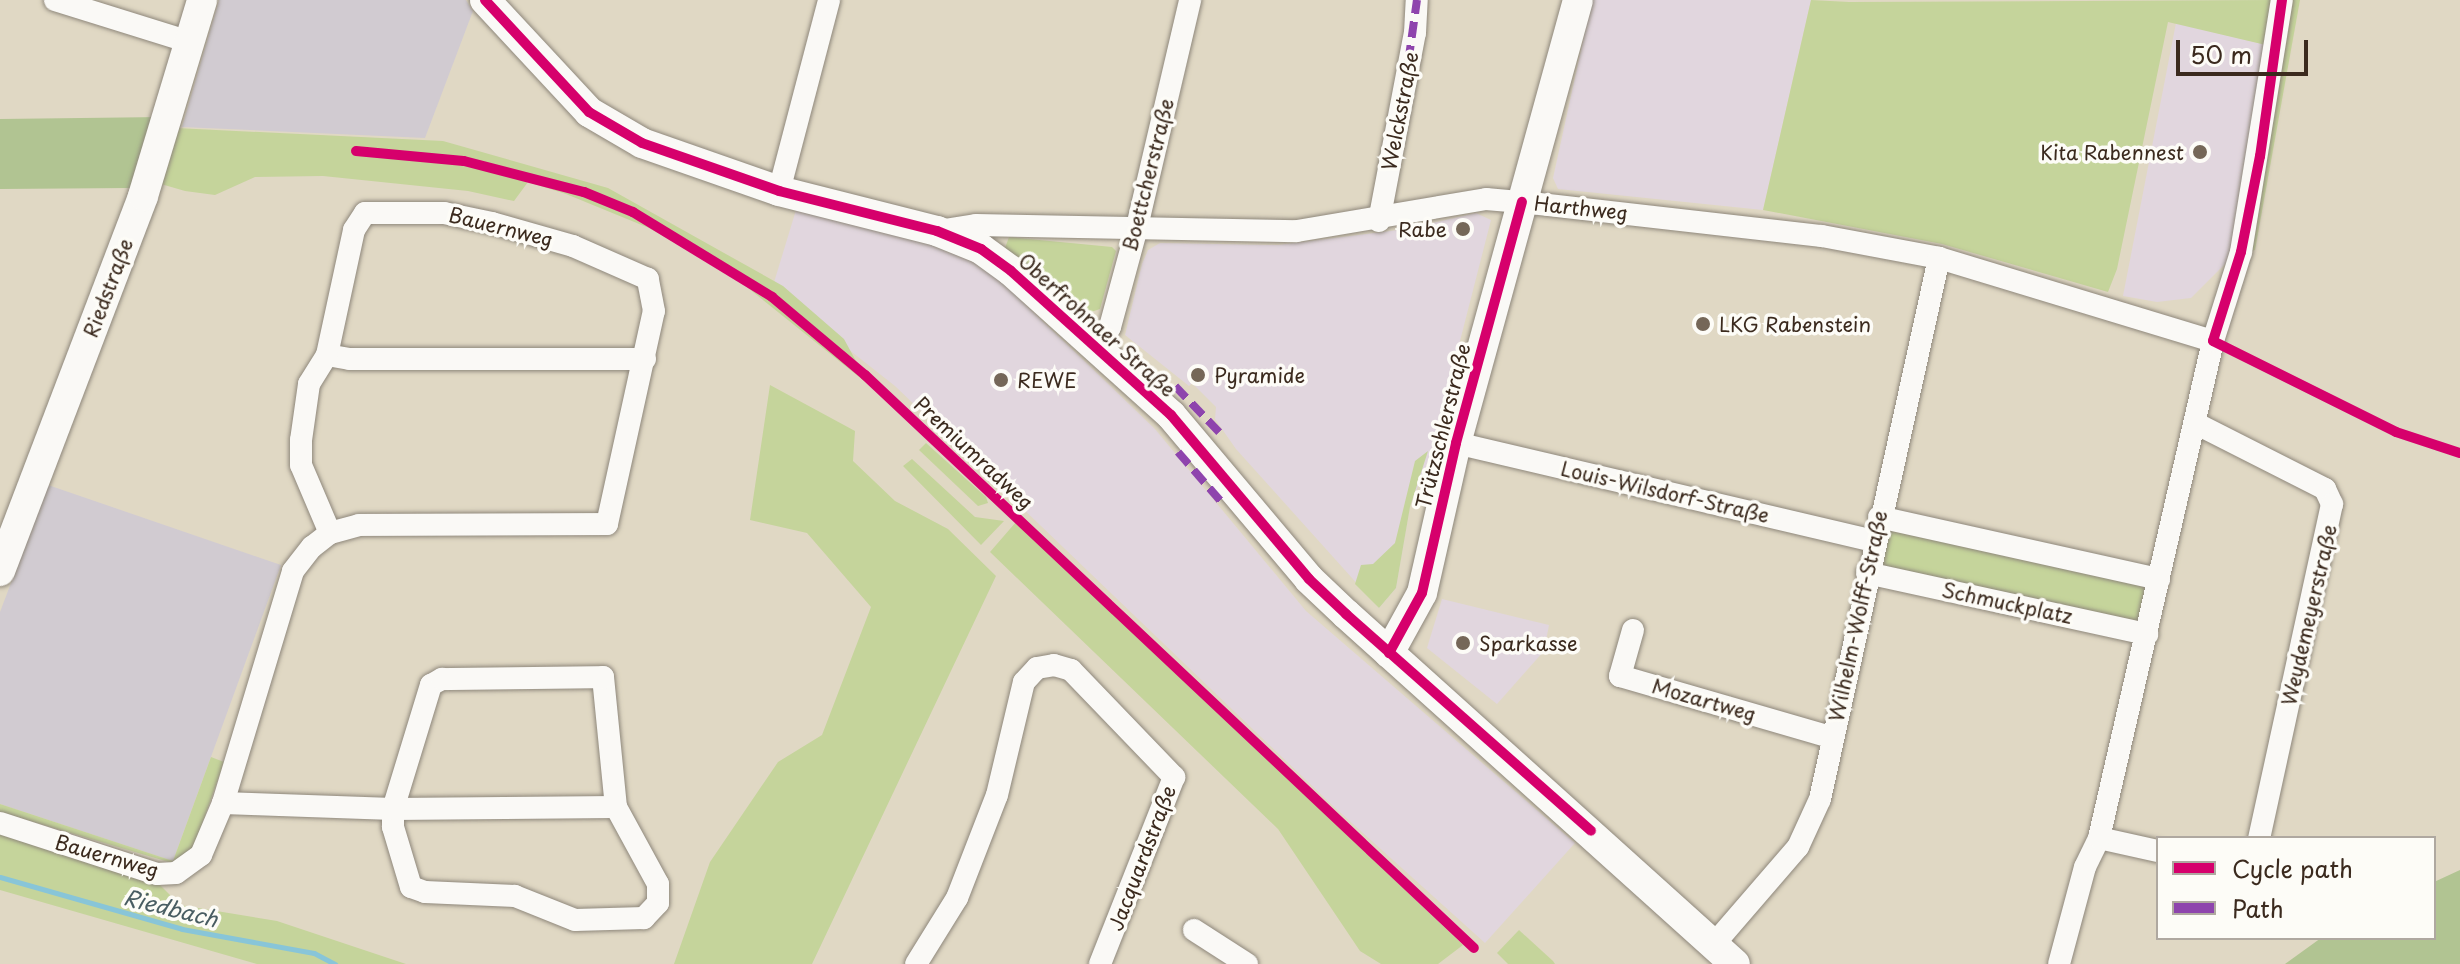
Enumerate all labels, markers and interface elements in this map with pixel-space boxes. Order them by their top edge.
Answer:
scale bar [2180,24,2312,74]
text: 50 m [2190,36,2252,72]
street label: Welckstraße [1377,50,1423,172]
street label: Boettcherstraße [1117,96,1179,254]
place label: Kita Rabennest [2039,140,2184,164]
marker: Kita Rabennest [2191,143,2209,161]
street label: Harthweg [1533,191,1629,225]
street label: Bauernweg [446,202,556,252]
place label: Rabe [1398,217,1447,241]
marker: Rabe [1454,220,1472,238]
street label: Riedstraße [78,235,138,341]
street label: Oberfrohnaer Straße [1013,248,1181,402]
place label: LKG Rabenstein [1719,312,1872,336]
marker: LKG Rabenstein [1694,315,1712,333]
street label: Trützschlerstraße [1411,341,1475,511]
place label: Pyramide [1214,363,1305,387]
marker: Pyramide [1189,366,1207,384]
place label: REWE [1017,368,1077,392]
marker: REWE [992,371,1010,389]
street label: Premiumradweg [910,392,1038,514]
street label: Louis-Wilsdorf-Straße [1558,456,1772,528]
street label: Wilhelm-Wolff-Straße [1824,508,1892,724]
street label: Weydemeyerstraße [2276,522,2342,708]
street label: Schmuckplatz [1940,577,2074,629]
place label: Sparkasse [1479,631,1578,655]
marker: Sparkasse [1454,634,1472,652]
street label: Mozartweg [1649,674,1759,726]
street label: Jacquardstraße [1103,782,1181,934]
street label: Bauernweg [52,830,162,882]
legend [2156,836,2436,940]
text: Cycle path [2232,850,2353,886]
water label: Riedbach [121,883,221,931]
text: Path [2232,890,2284,926]

